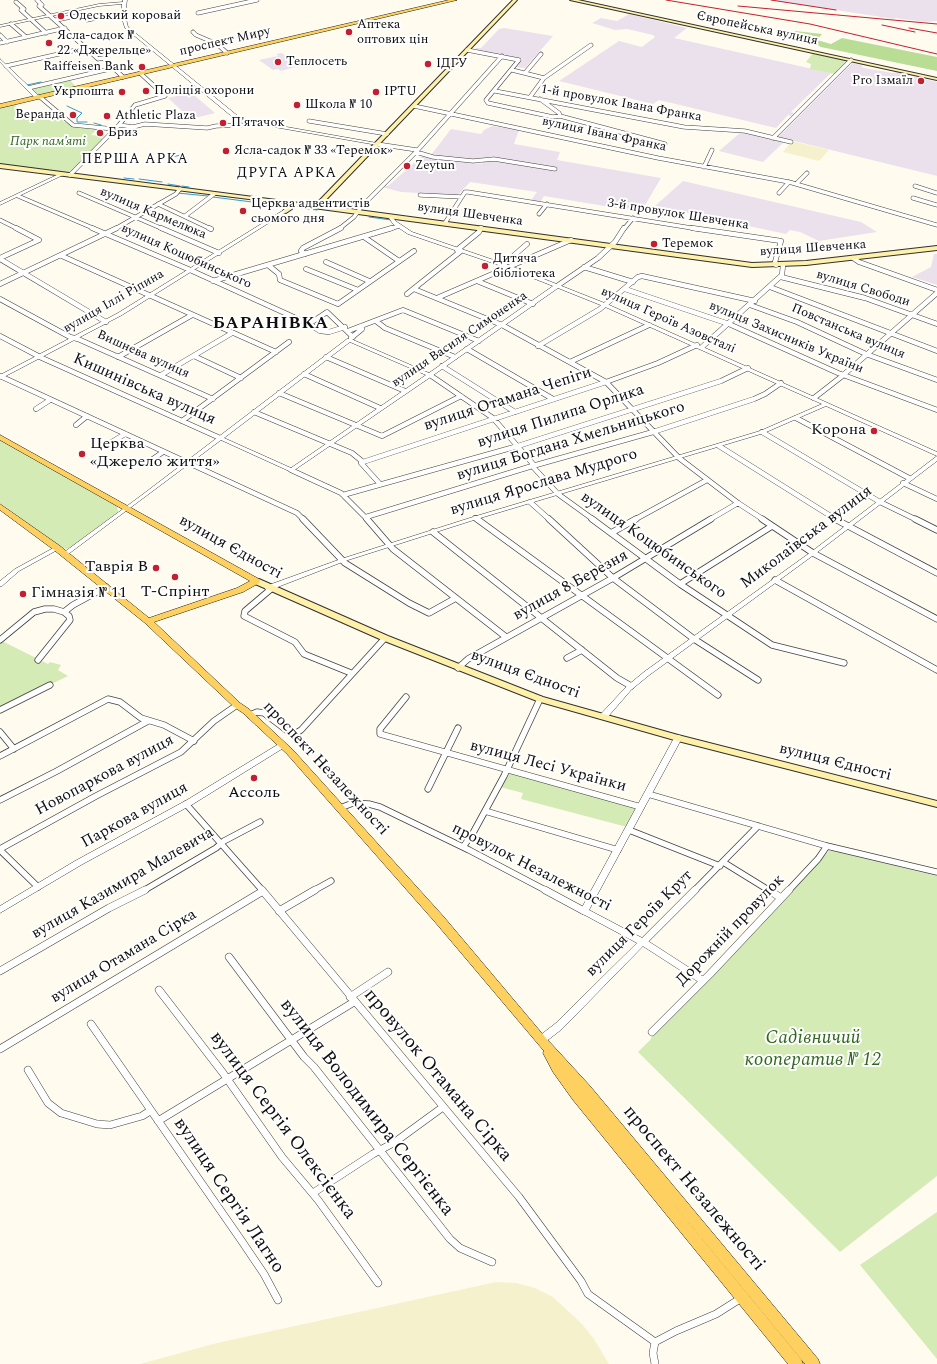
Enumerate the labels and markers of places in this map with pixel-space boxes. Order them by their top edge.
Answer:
place label: Одеський коровай [69,8,181,24]
marker: Одеський коровай [56,11,66,21]
place label: Аптека оптових цін [357,17,428,48]
marker: Аптека оптових цін [344,27,354,37]
place label: Ясла-садок № 22 «Джерельце» [57,28,151,59]
marker: Ясла-садок № 22 «Джерельце» [44,38,54,48]
place label: Теплосеть [286,54,347,70]
place label: ІДГУ [436,56,467,72]
marker: Теплосеть [273,57,283,67]
place label: Raiffeisen Bank [43,59,134,75]
marker: ІДГУ [423,59,433,69]
marker: Raiffeisen Bank [137,62,147,72]
place label: Pro Ізмаїл [852,73,913,89]
marker: Pro Ізмаїл [916,76,926,86]
place label: Поліція охорони [154,83,254,99]
place label: Укрпошта [53,84,114,100]
place label: IPTU [384,84,417,100]
marker: Поліція охорони [141,86,151,96]
marker: Укрпошта [117,87,127,97]
marker: IPTU [371,87,381,97]
place label: Школа № 10 [305,97,372,113]
marker: Школа № 10 [292,100,302,110]
place label: Веранда [15,107,65,123]
place label: Athletic Plaza [115,108,196,124]
marker: Веранда [68,110,78,120]
marker: Athletic Plaza [102,111,112,121]
place label: П'ятачок [231,115,285,131]
marker: П'ятачок [218,118,228,128]
place label: Бриз [108,125,138,141]
marker: Бриз [95,128,105,138]
place label: Ясла-садок № 33 «Теремок» [234,143,393,159]
marker: Ясла-садок № 33 «Теремок» [221,146,231,156]
place label: Zeytun [415,158,455,174]
marker: Zeytun [402,161,412,171]
place label: Церква адвентистів сьомого дня [251,196,370,227]
marker: Церква адвентистів сьомого дня [238,206,248,216]
place label: Теремок [662,236,713,252]
marker: Теремок [649,239,659,249]
place label: Дитяча бібліотека [493,251,555,282]
marker: Дитяча бібліотека [480,261,490,271]
place label: Корона [811,421,866,441]
marker: Корона [869,426,879,436]
place label: Церква «Джерело життя» [90,435,220,473]
marker: Церква «Джерело життя» [77,449,87,459]
place label: Таврія В [85,558,148,578]
marker: Таврія В [151,563,161,573]
marker: Т-Спрінт [170,572,180,582]
place label: Т-Спрінт [141,583,209,603]
place label: Гімназія № 11 [31,584,127,604]
marker: Гімназія № 11 [18,589,28,599]
marker: Ассоль [249,773,259,783]
place label: Ассоль [228,784,280,804]

